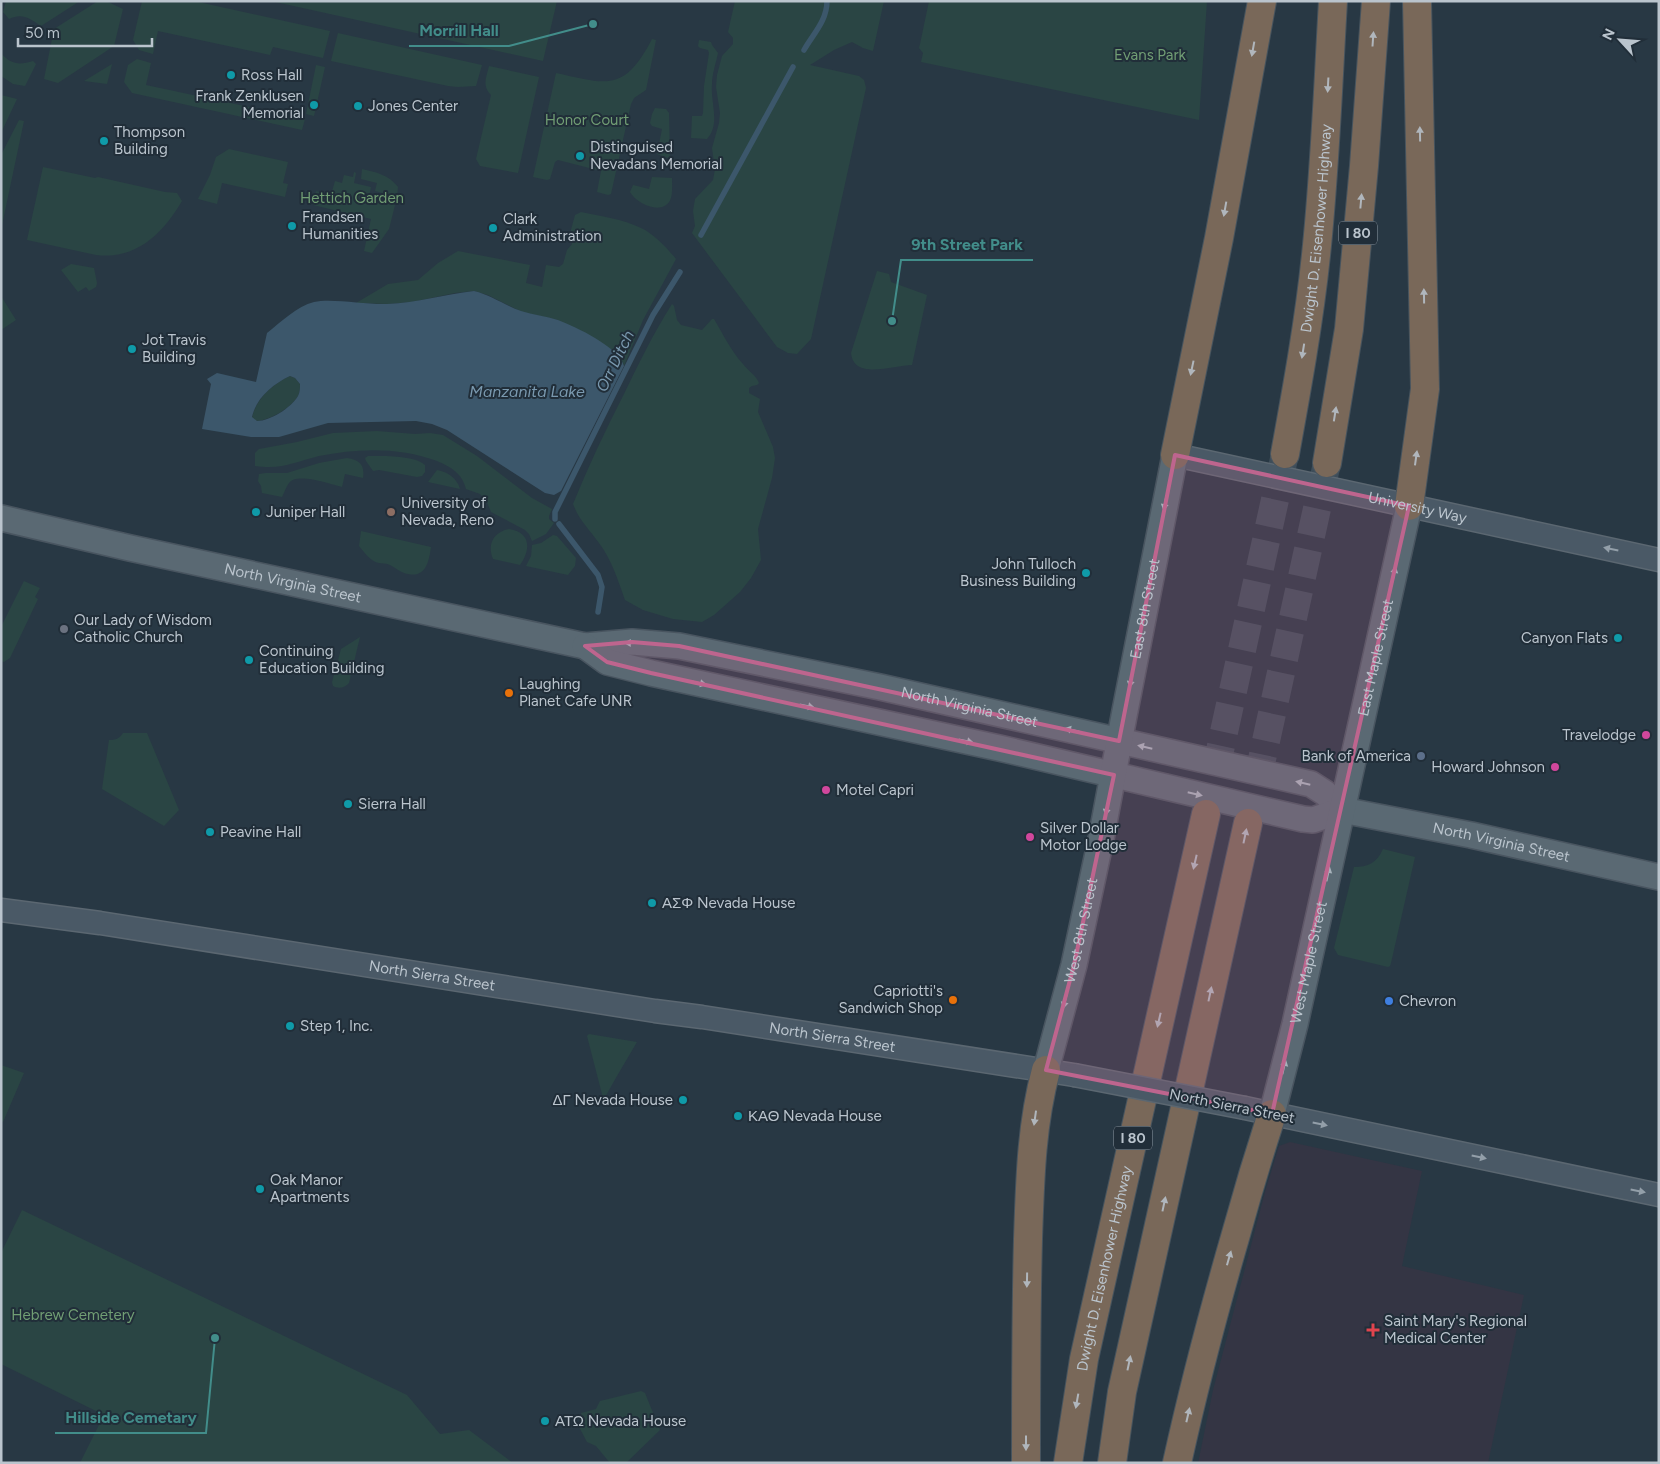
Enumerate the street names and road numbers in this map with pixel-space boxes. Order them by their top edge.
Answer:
street label: Dwight D. Eisenhower Highway [1297,123,1335,334]
road number: I 80 [1339,222,1377,244]
street label: University Way [1366,488,1468,527]
street label: East 8th Street [1126,557,1164,660]
street label: North Virginia Street [223,560,363,607]
street label: East Maple Street [1354,597,1397,718]
street label: North Virginia Street [899,683,1040,731]
street label: North Virginia Street [1431,819,1572,866]
street label: West 8th Street [1061,876,1102,985]
street label: West Maple Street [1286,899,1331,1025]
street label: North Sierra Street [368,957,497,995]
street label: North Sierra Street [768,1019,897,1056]
street label: North Sierra Street [1168,1085,1297,1127]
road number: I 80 [1114,1126,1152,1150]
street label: Dwight D. Eisenhower Highway [1073,1164,1136,1372]

